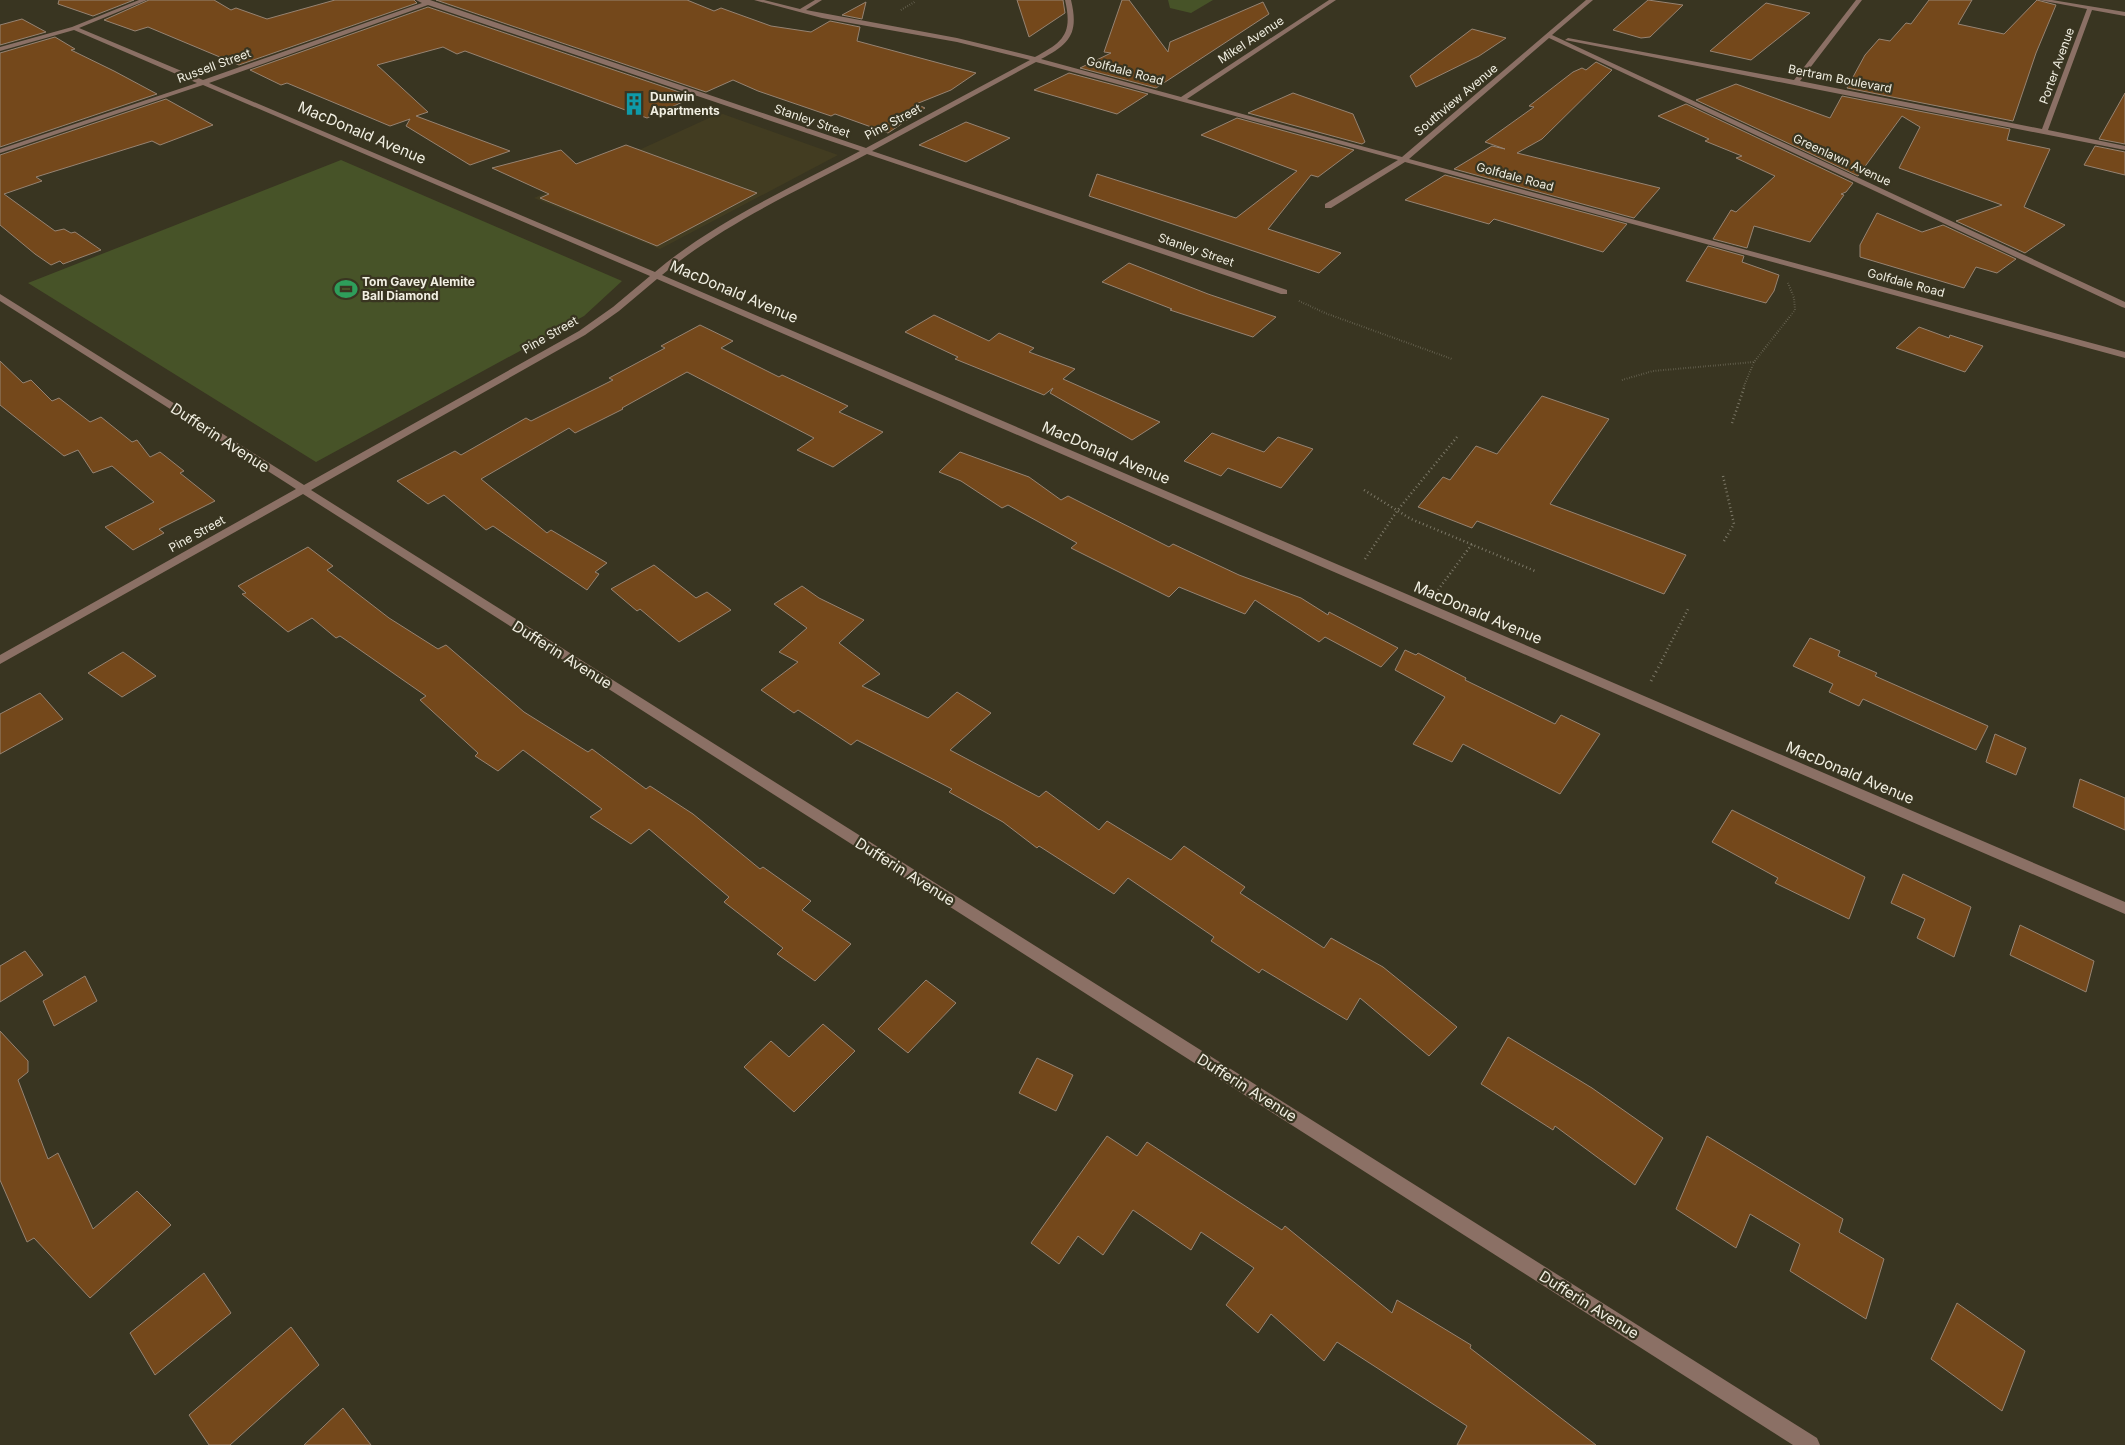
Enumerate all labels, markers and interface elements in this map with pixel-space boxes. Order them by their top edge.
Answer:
street label: Mikel Avenue [1215,13,1286,66]
street label: Porter Avenue [2036,26,2077,106]
street label: Russell Street [175,45,253,86]
street label: Golfdale Road [1085,53,1165,88]
street label: Southview Avenue [1411,60,1501,139]
street label: Bertram Boulevard [1787,61,1893,96]
place label: Dunwin Apartments [650,89,720,118]
building icon: Dunwin Apartments [621,91,647,117]
street label: MacDonald Avenue [295,97,429,168]
street label: Pine Street [862,100,924,143]
street label: Stanley Street [772,101,852,141]
street label: Greenlawn Avenue [1791,130,1894,189]
street label: Golfdale Road [1475,159,1555,194]
street label: Stanley Street [1156,230,1236,270]
street label: MacDonald Avenue [667,256,801,327]
street label: Golfdale Road [1866,265,1946,300]
place label: Tom Gavey Alemite Ball Diamond [362,274,475,303]
sports icon: Tom Gavey Alemite Ball Diamond [333,276,359,302]
street label: Pine Street [519,313,580,357]
street label: Dufferin Avenue [167,399,273,477]
street label: MacDonald Avenue [1039,417,1173,488]
street label: Pine Street [166,512,228,555]
street label: MacDonald Avenue [1411,577,1545,648]
street label: Dufferin Avenue [509,616,616,693]
street label: MacDonald Avenue [1783,737,1917,808]
street label: Dufferin Avenue [852,833,959,910]
street label: Dufferin Avenue [1194,1049,1301,1126]
street label: Dufferin Avenue [1536,1266,1643,1343]

